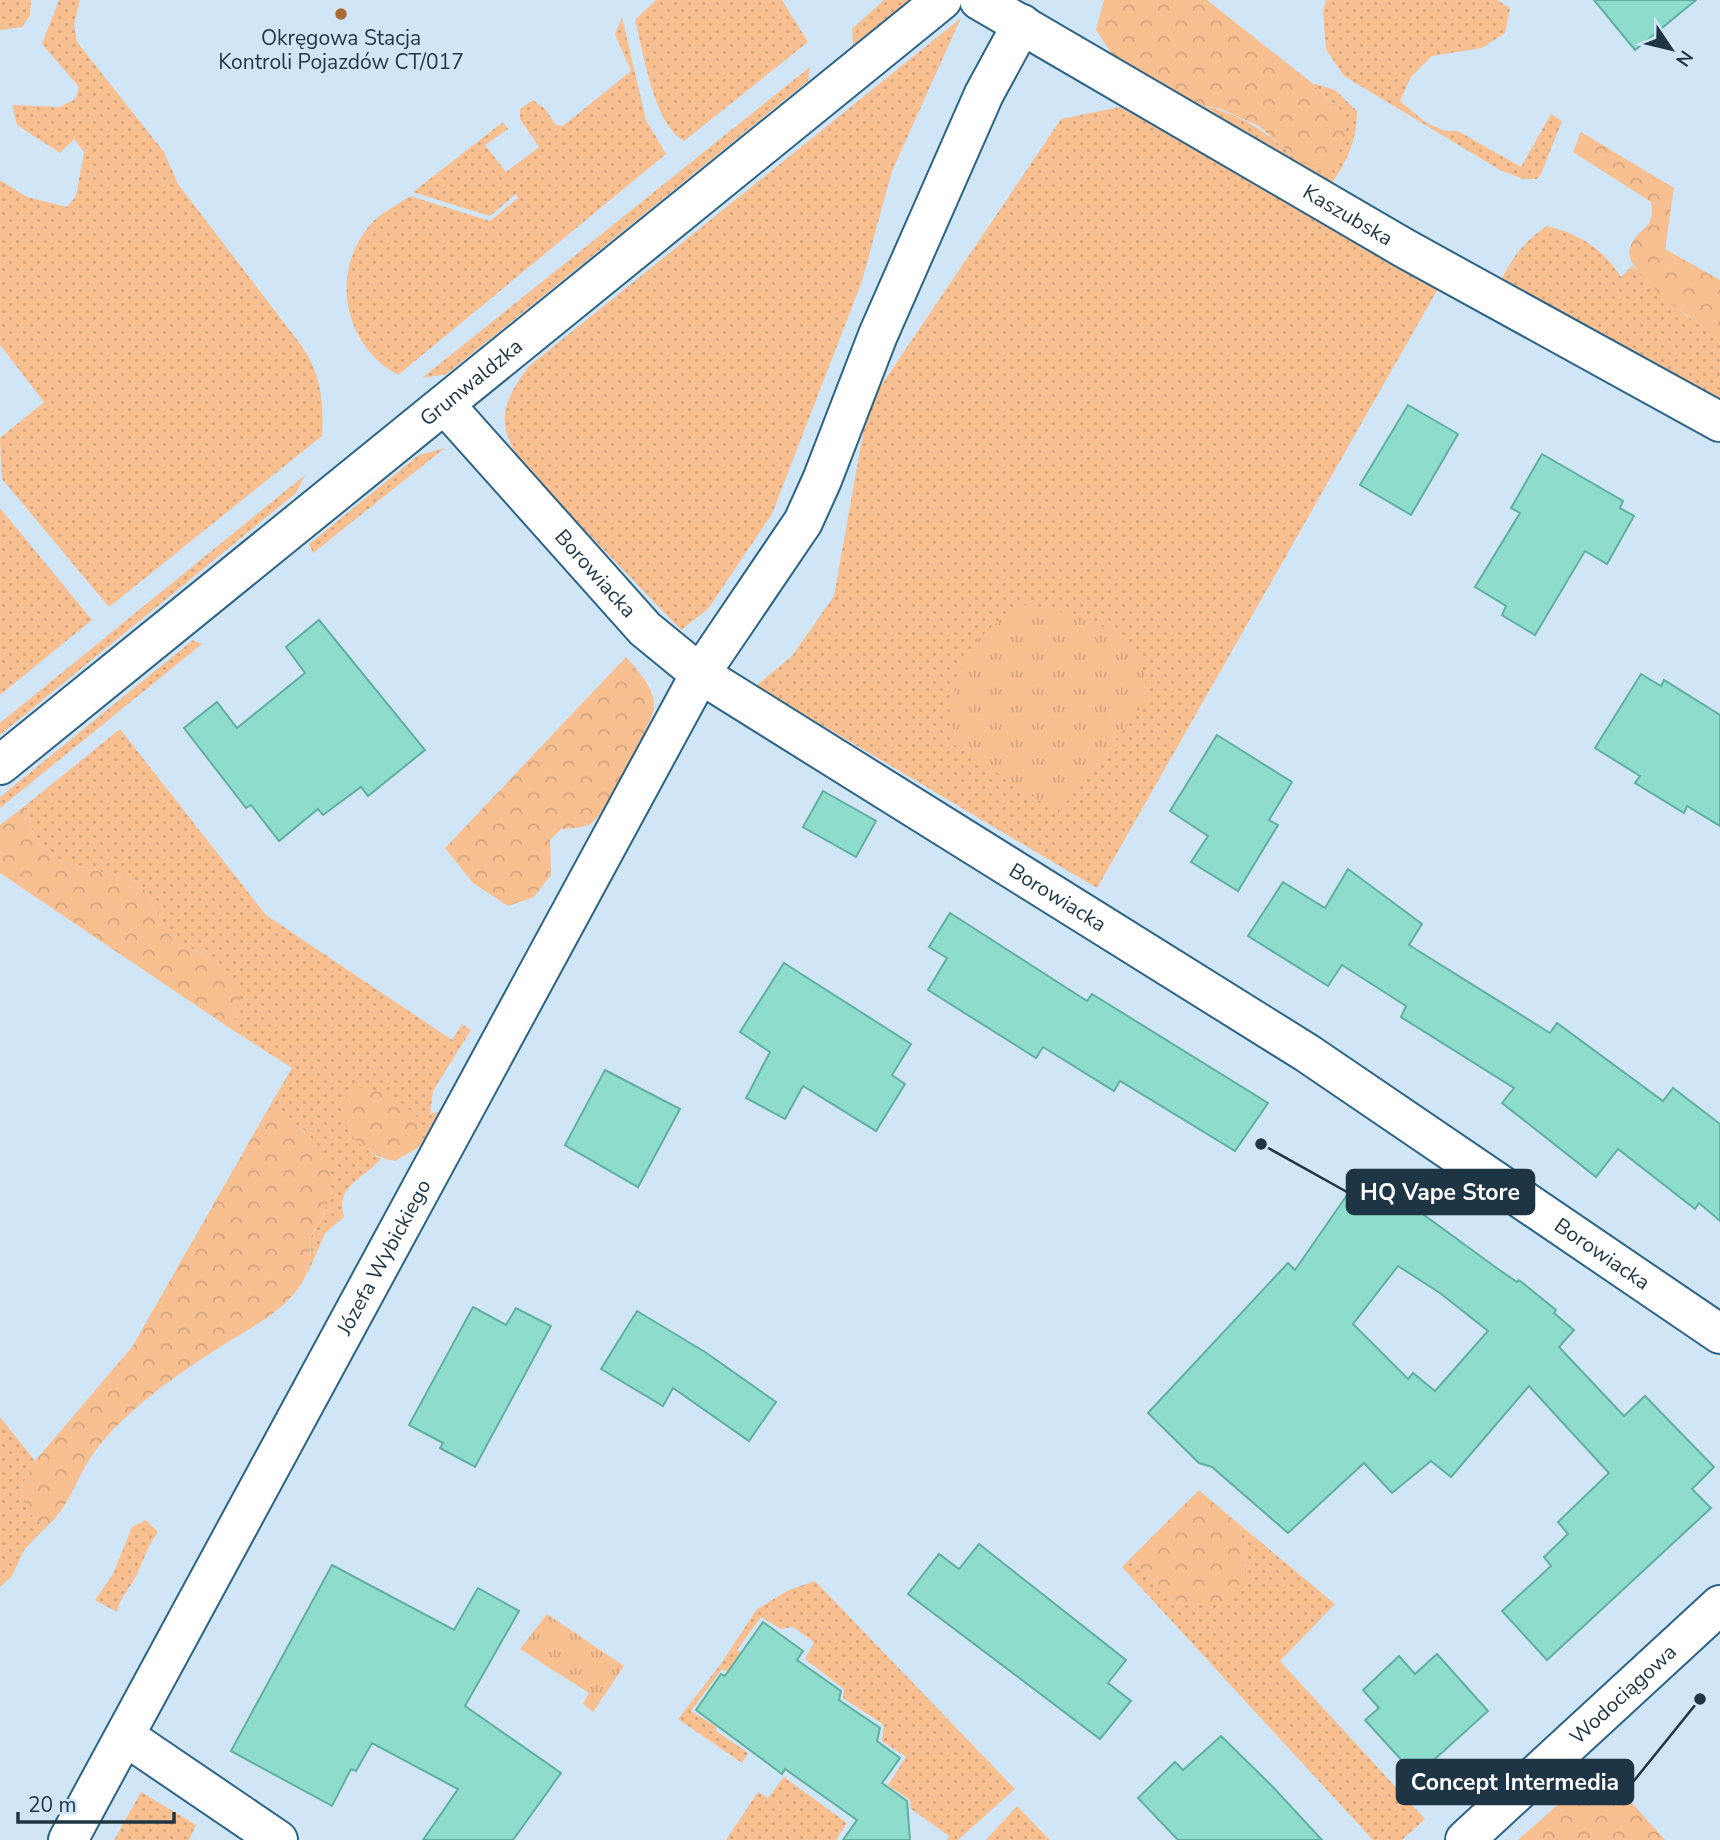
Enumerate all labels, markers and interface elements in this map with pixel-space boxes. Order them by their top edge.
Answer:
marker: Okręgowa Stacja Kontroli Pojazdów CT/017 [333,6,349,22]
north arrow [1636,14,1706,84]
place label: Okręgowa Stacja Kontroli Pojazdów CT/017 [218,24,464,76]
text: N [1669,45,1699,71]
street label: Kaszubska [1298,178,1398,252]
street label: Grunwaldzka [414,332,528,432]
street label: Borowiacka [549,523,643,624]
street label: Borowiacka [1004,856,1112,938]
callout: HQ Vape Store [1347,1170,1534,1214]
street label: Józefa Wybickiego [330,1174,438,1341]
text: HQ Vape Store [1360,1177,1520,1208]
street label: Borowiacka [1549,1211,1655,1296]
street label: Wodociągowa [1564,1638,1682,1751]
callout: Concept Intermedia [1397,1760,1633,1804]
text: Concept Intermedia [1411,1767,1619,1798]
scale bar [18,1780,173,1824]
text: 20 m [28,1791,77,1819]

